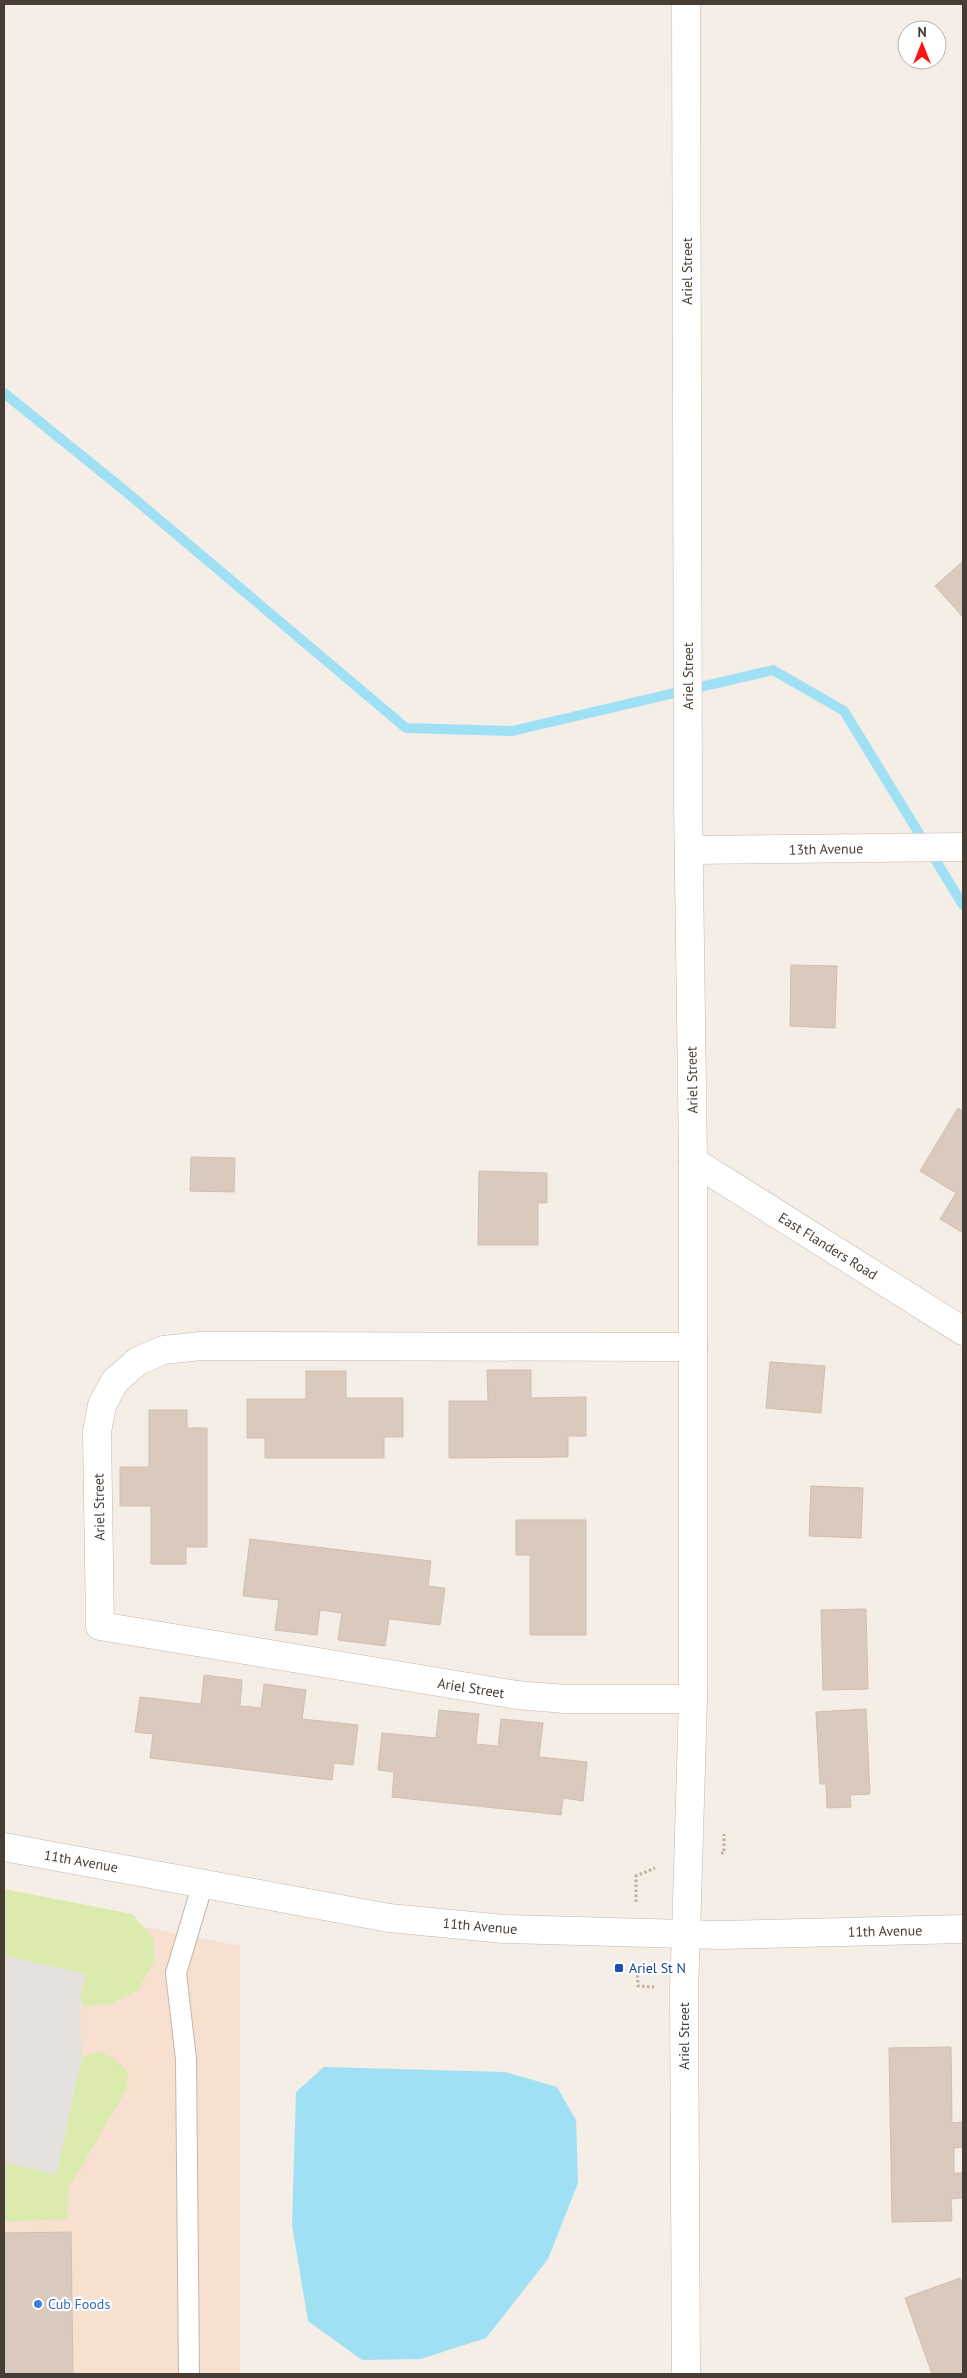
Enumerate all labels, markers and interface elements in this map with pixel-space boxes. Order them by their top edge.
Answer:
north arrow [897,20,947,70]
text: N [917,23,927,41]
street label: Ariel Street [678,237,696,305]
street label: Ariel Street [679,642,697,710]
street label: 13th Avenue [789,839,863,859]
street label: Ariel Street [682,1046,702,1114]
street label: East Flanders Road [775,1208,881,1284]
street label: Ariel Street [89,1473,109,1541]
street label: Ariel Street [436,1674,506,1702]
street label: 11th Avenue [43,1846,119,1876]
street label: 11th Avenue [442,1914,518,1938]
street label: 11th Avenue [848,1921,922,1941]
place label: Ariel St N [629,1959,686,1977]
marker: Ariel St N [613,1962,625,1974]
street label: Ariel Street [675,2002,693,2070]
place label: Cub Foods [48,2295,110,2313]
marker: Cub Foods [32,2298,44,2310]

